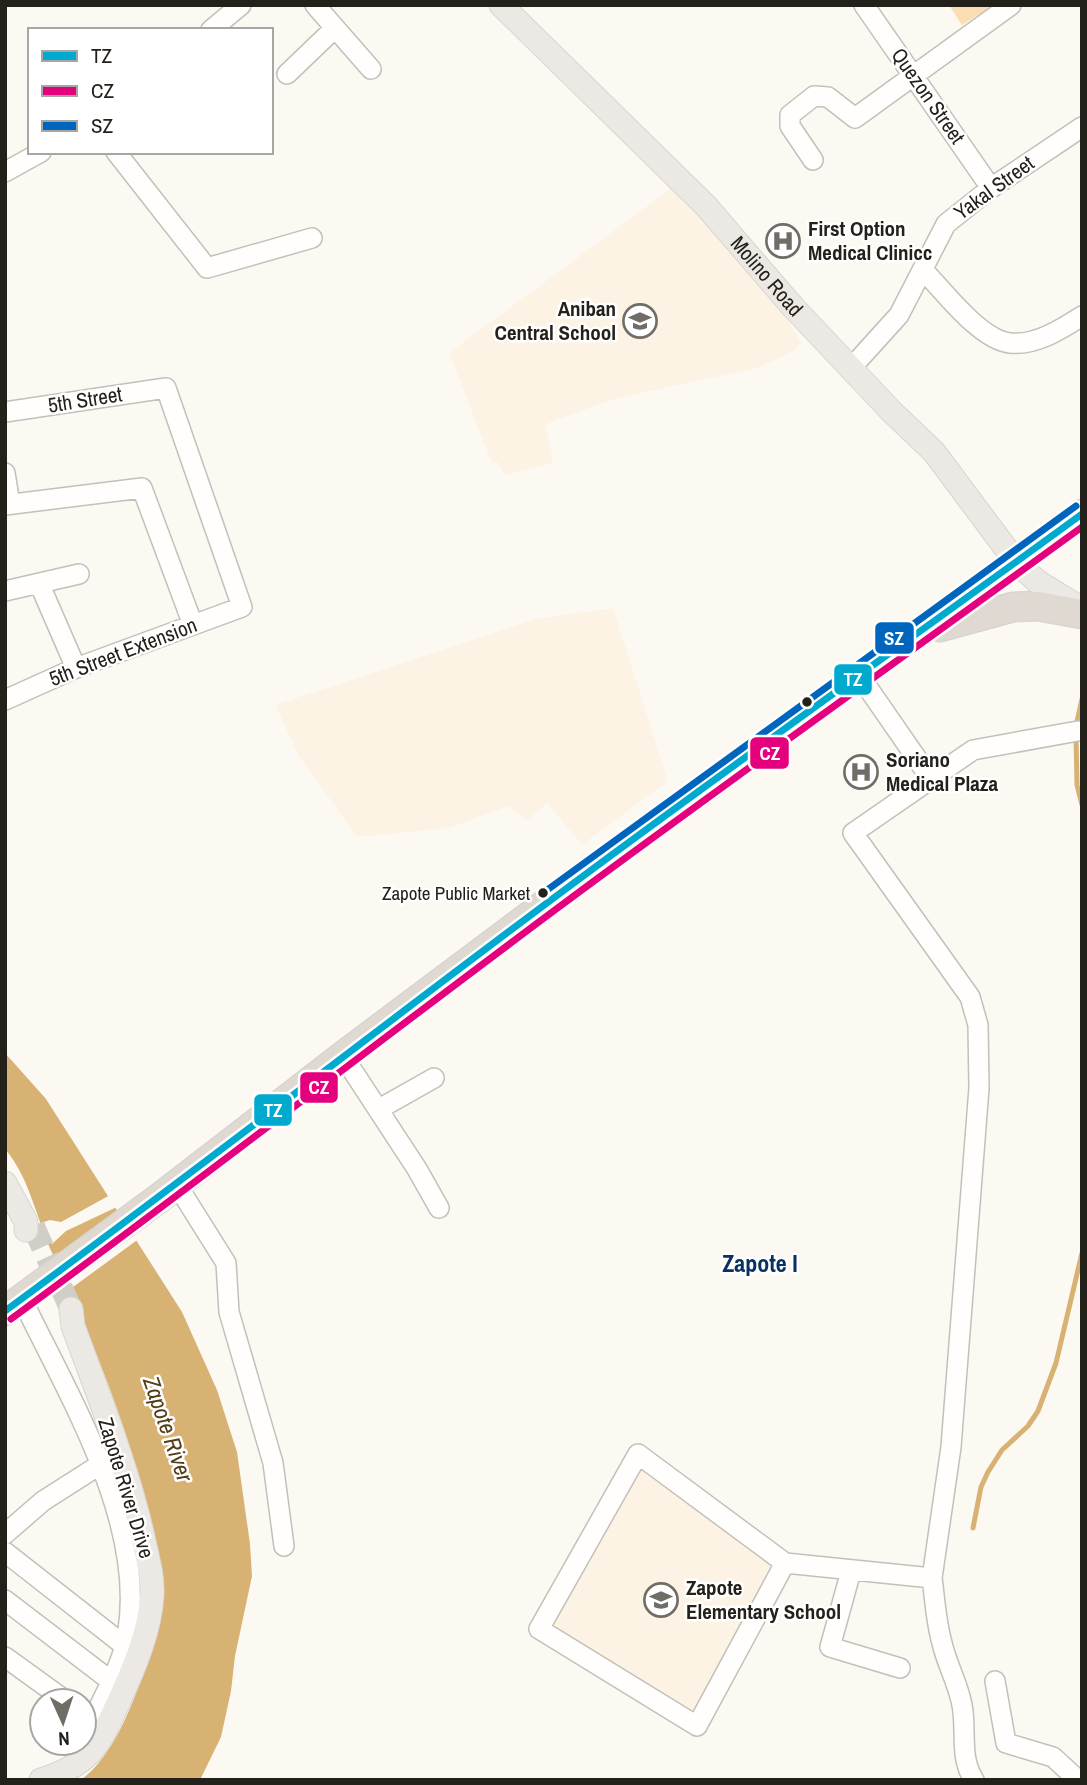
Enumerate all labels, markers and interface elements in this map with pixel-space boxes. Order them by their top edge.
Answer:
legend [28,28,273,154]
text: TZ [91,41,113,70]
street label: Quezon Street [885,42,972,150]
text: CZ [91,76,114,105]
text: SZ [91,111,113,140]
street label: Yakal Street [948,149,1040,227]
place label: First Option Medical Clinicc [808,214,932,267]
hospital icon: First Option Medical Clinicc [764,222,802,260]
street label: Molino Road [724,230,810,323]
place label: Aniban Central School [494,294,616,347]
school or university icon: Aniban Central School [621,302,659,340]
street label: 5th Street [46,379,124,420]
street label: 5th Street Extension [45,610,201,693]
line badge: SZ [874,621,915,655]
text: SZ [884,625,904,651]
line badge: TZ [833,663,873,696]
text: TZ [843,666,863,692]
unlabelled marker [800,695,814,709]
line badge: CZ [749,736,790,770]
text: CZ [760,740,781,766]
place label: Soriano Medical Plaza [886,745,998,798]
hospital icon: Soriano Medical Plaza [842,753,880,791]
place label: Zapote Public Market [382,880,531,906]
marker: Zapote Public Market [536,886,550,900]
line badge: CZ [299,1071,339,1104]
text: CZ [309,1074,330,1100]
line badge: TZ [253,1093,293,1127]
text: TZ [263,1097,283,1123]
district label: Zapote I [722,1247,798,1279]
water label: Zapote River [136,1371,201,1486]
street label: Zapote River Drive [91,1414,162,1562]
place label: Zapote Elementary School [686,1573,841,1626]
school or university icon: Zapote Elementary School [642,1581,680,1619]
north arrow [28,1687,98,1757]
text: N [58,1726,70,1752]

